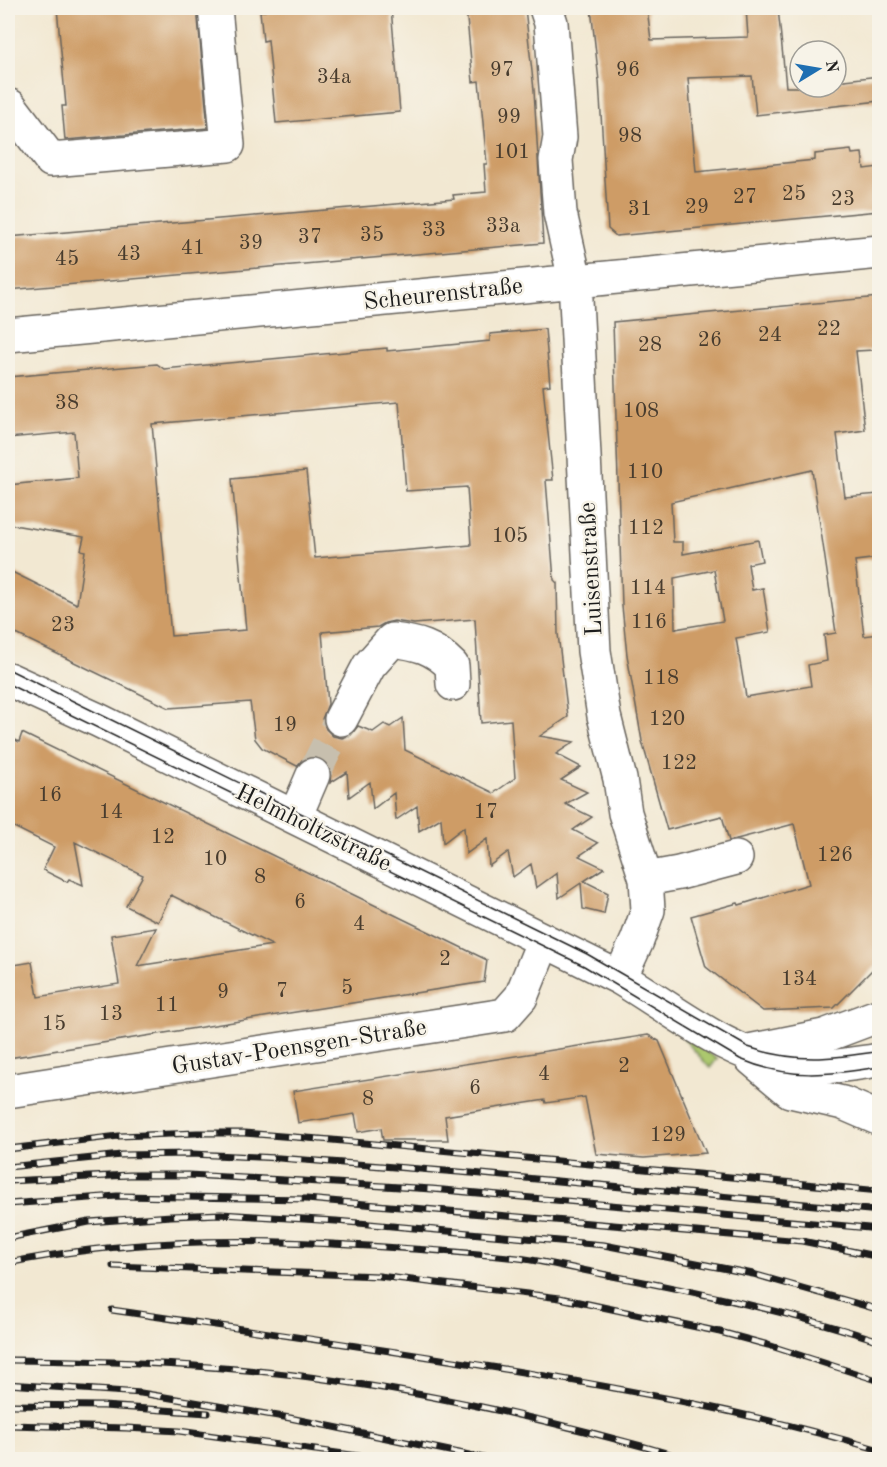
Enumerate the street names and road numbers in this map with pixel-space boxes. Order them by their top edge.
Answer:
street label: Scheurenstraße [362,275,524,315]
street label: Luisenstraße [577,501,607,636]
street label: Helmholtzstraße [231,781,395,877]
street label: Gustav-Poensgen-Straße [170,1016,428,1080]

